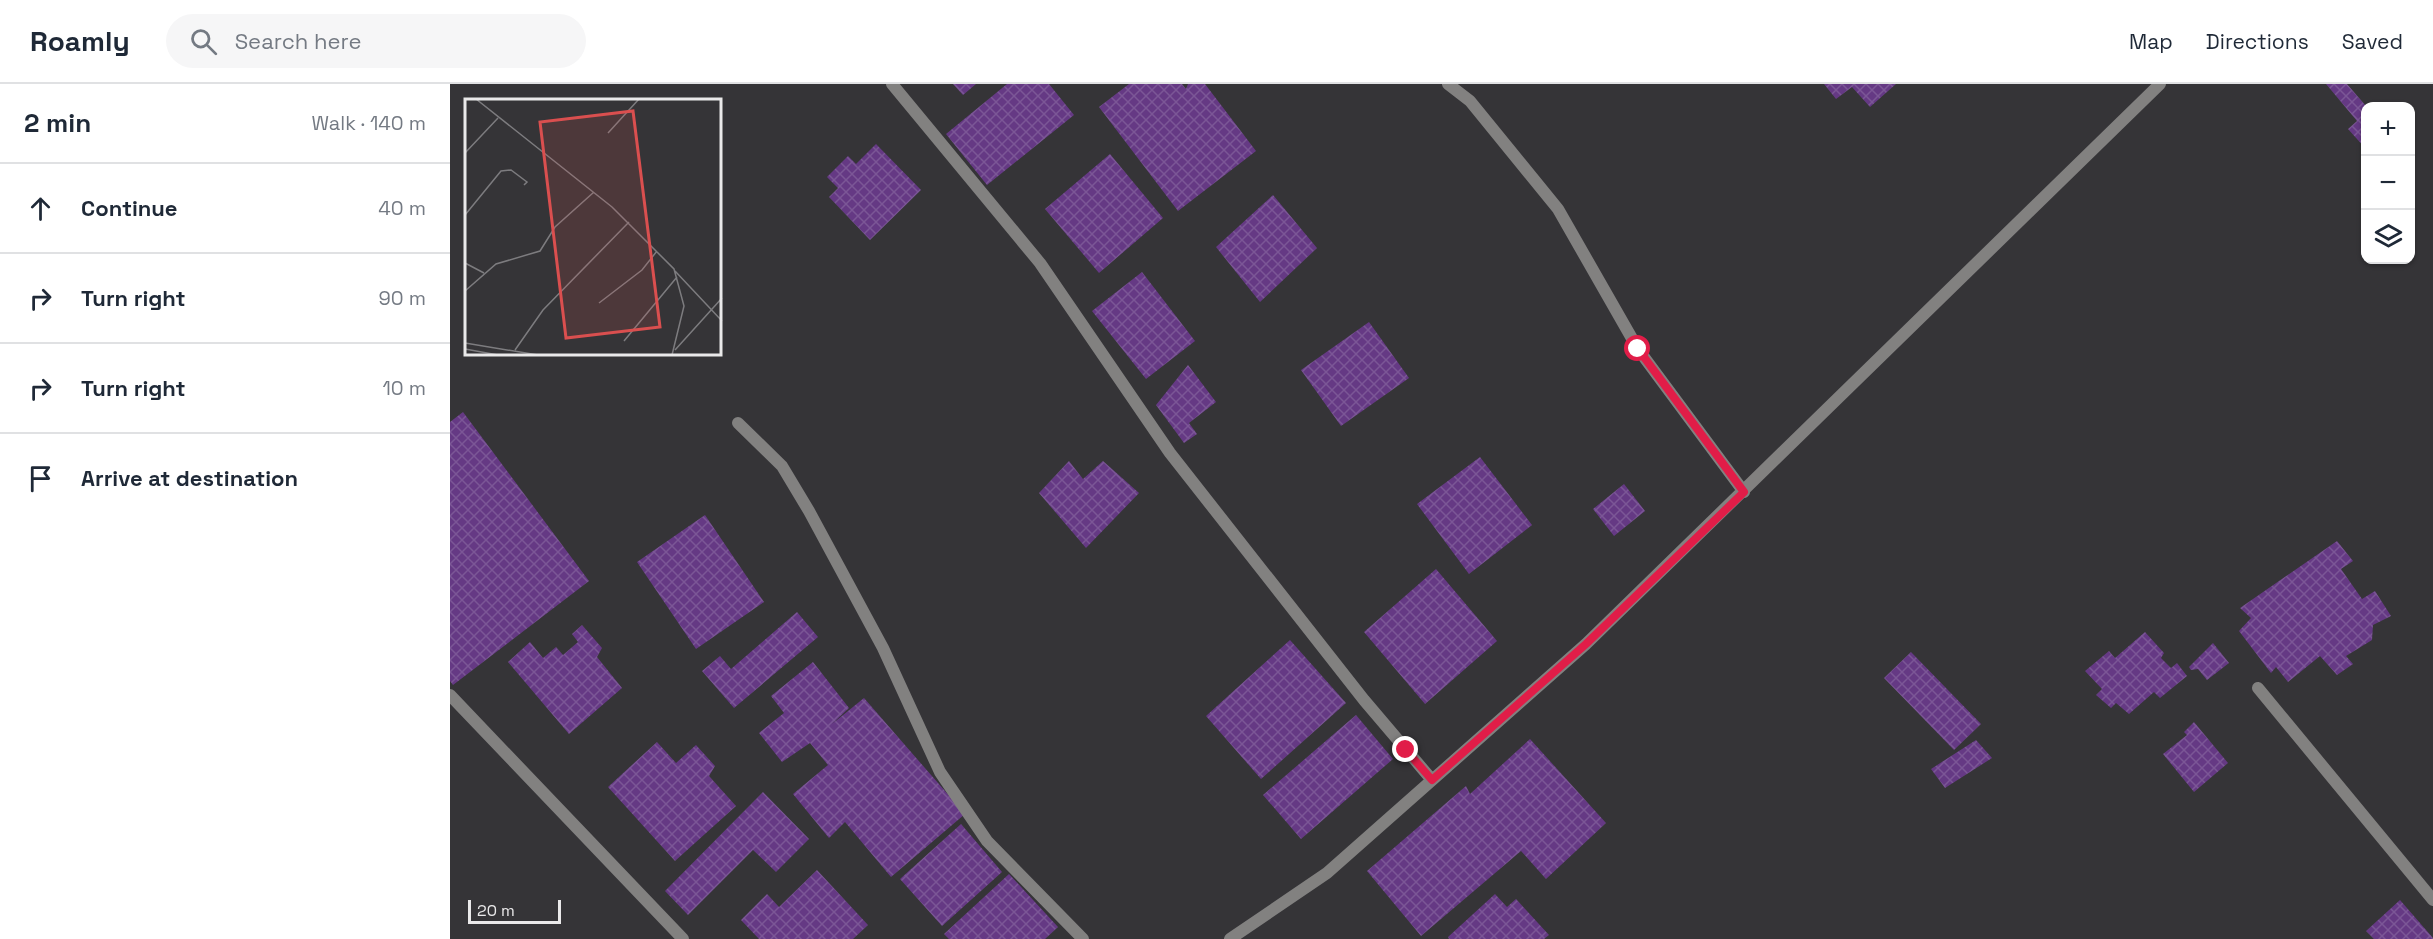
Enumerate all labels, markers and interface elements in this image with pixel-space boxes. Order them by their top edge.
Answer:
search box [166,14,586,68]
text: Roamly [30,23,130,59]
icon: search [187,25,220,58]
text: Search here [235,27,361,55]
text: Map [2129,28,2173,55]
text: Directions [2206,28,2309,55]
text: Saved [2342,28,2403,55]
inset map [465,99,722,356]
map controls [2361,102,2415,264]
button: + [2361,102,2415,156]
text: 2 min [24,106,91,140]
text: Walk · 140 m [312,110,426,136]
button: − [2361,156,2415,210]
icon: ahead [24,192,57,225]
text: Continue [81,194,177,222]
text: 40 m [378,195,426,221]
button: layers [2361,210,2415,264]
icon: right [24,282,57,315]
text: Turn right [81,284,186,312]
text: 90 m [379,285,426,311]
route start [1624,335,1650,361]
icon: right [24,372,57,405]
text: Turn right [81,374,186,402]
text: 10 m [382,375,426,401]
icon: arrive [24,462,57,495]
text: Arrive at destination [81,464,298,492]
route end [1392,736,1418,762]
scale bar [468,897,561,924]
text: 20 m [477,900,515,921]

